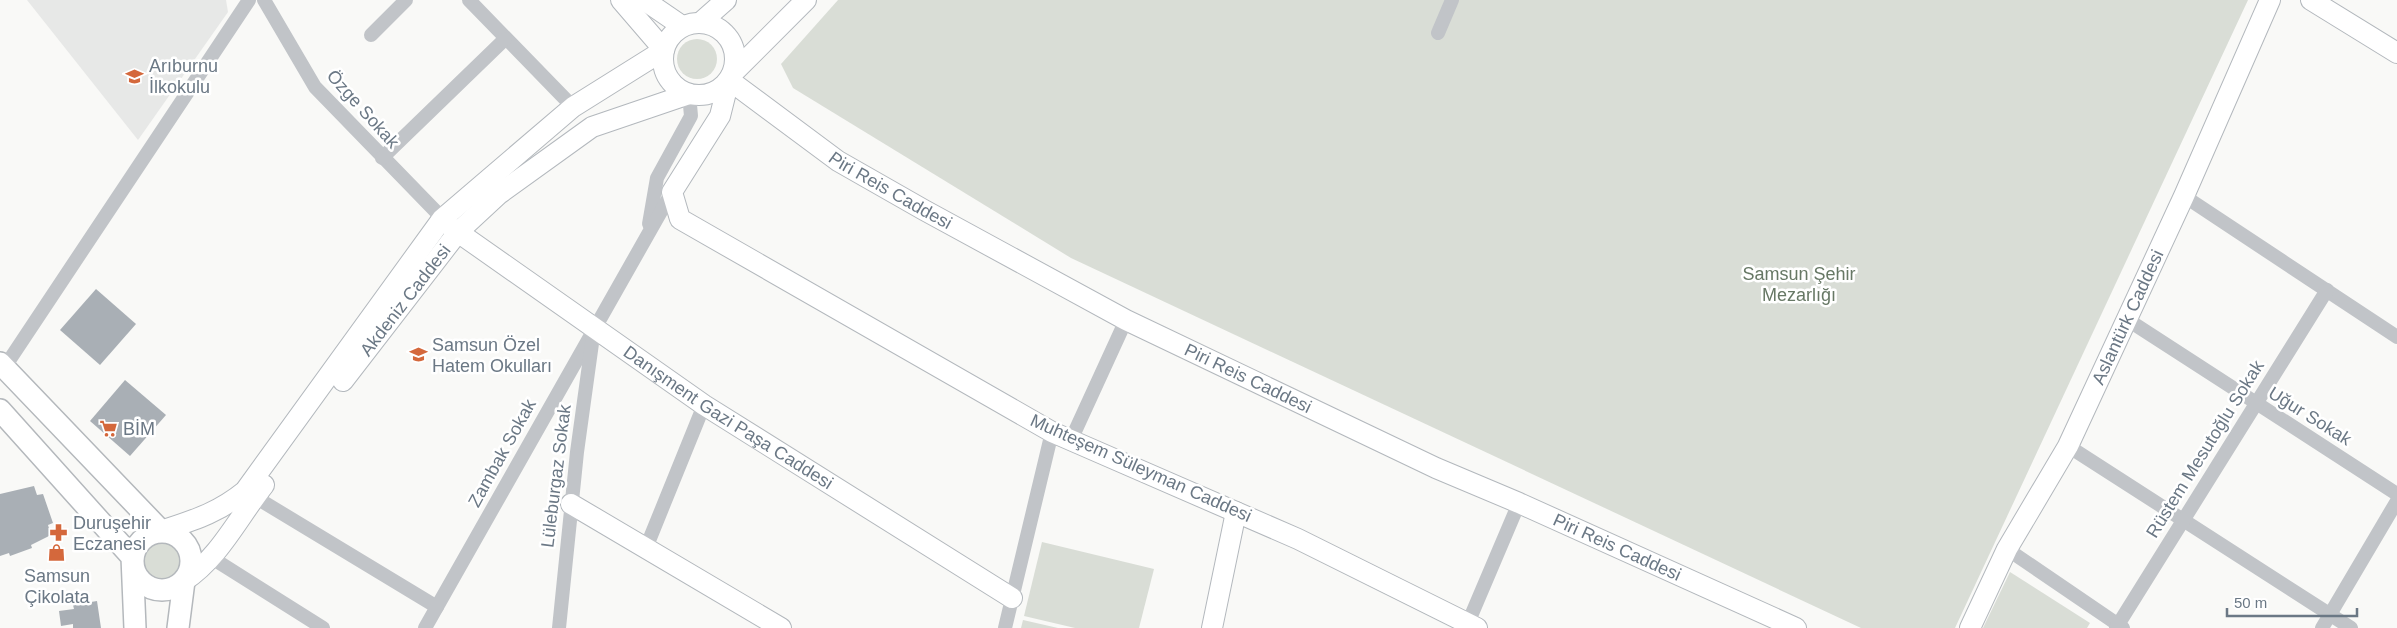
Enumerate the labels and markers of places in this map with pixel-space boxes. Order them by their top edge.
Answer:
place label: Arıburnu İlkokulu [149,56,218,97]
school or university icon: Arıburnu İlkokulu [125,66,145,86]
place label: Samsun Özel Hatem Okulları [432,335,552,376]
school or university icon: Samsun Özel Hatem Okulları [408,345,428,365]
supermarket icon: BİM [99,419,119,439]
place label: BİM [123,419,155,439]
place label: Duruşehir Eczanesi [73,513,151,554]
pharmacy icon: Duruşehir Eczanesi [49,523,69,543]
shop icon: Samsun Çikolata [47,543,67,563]
place label: Samsun Çikolata [24,566,91,607]

